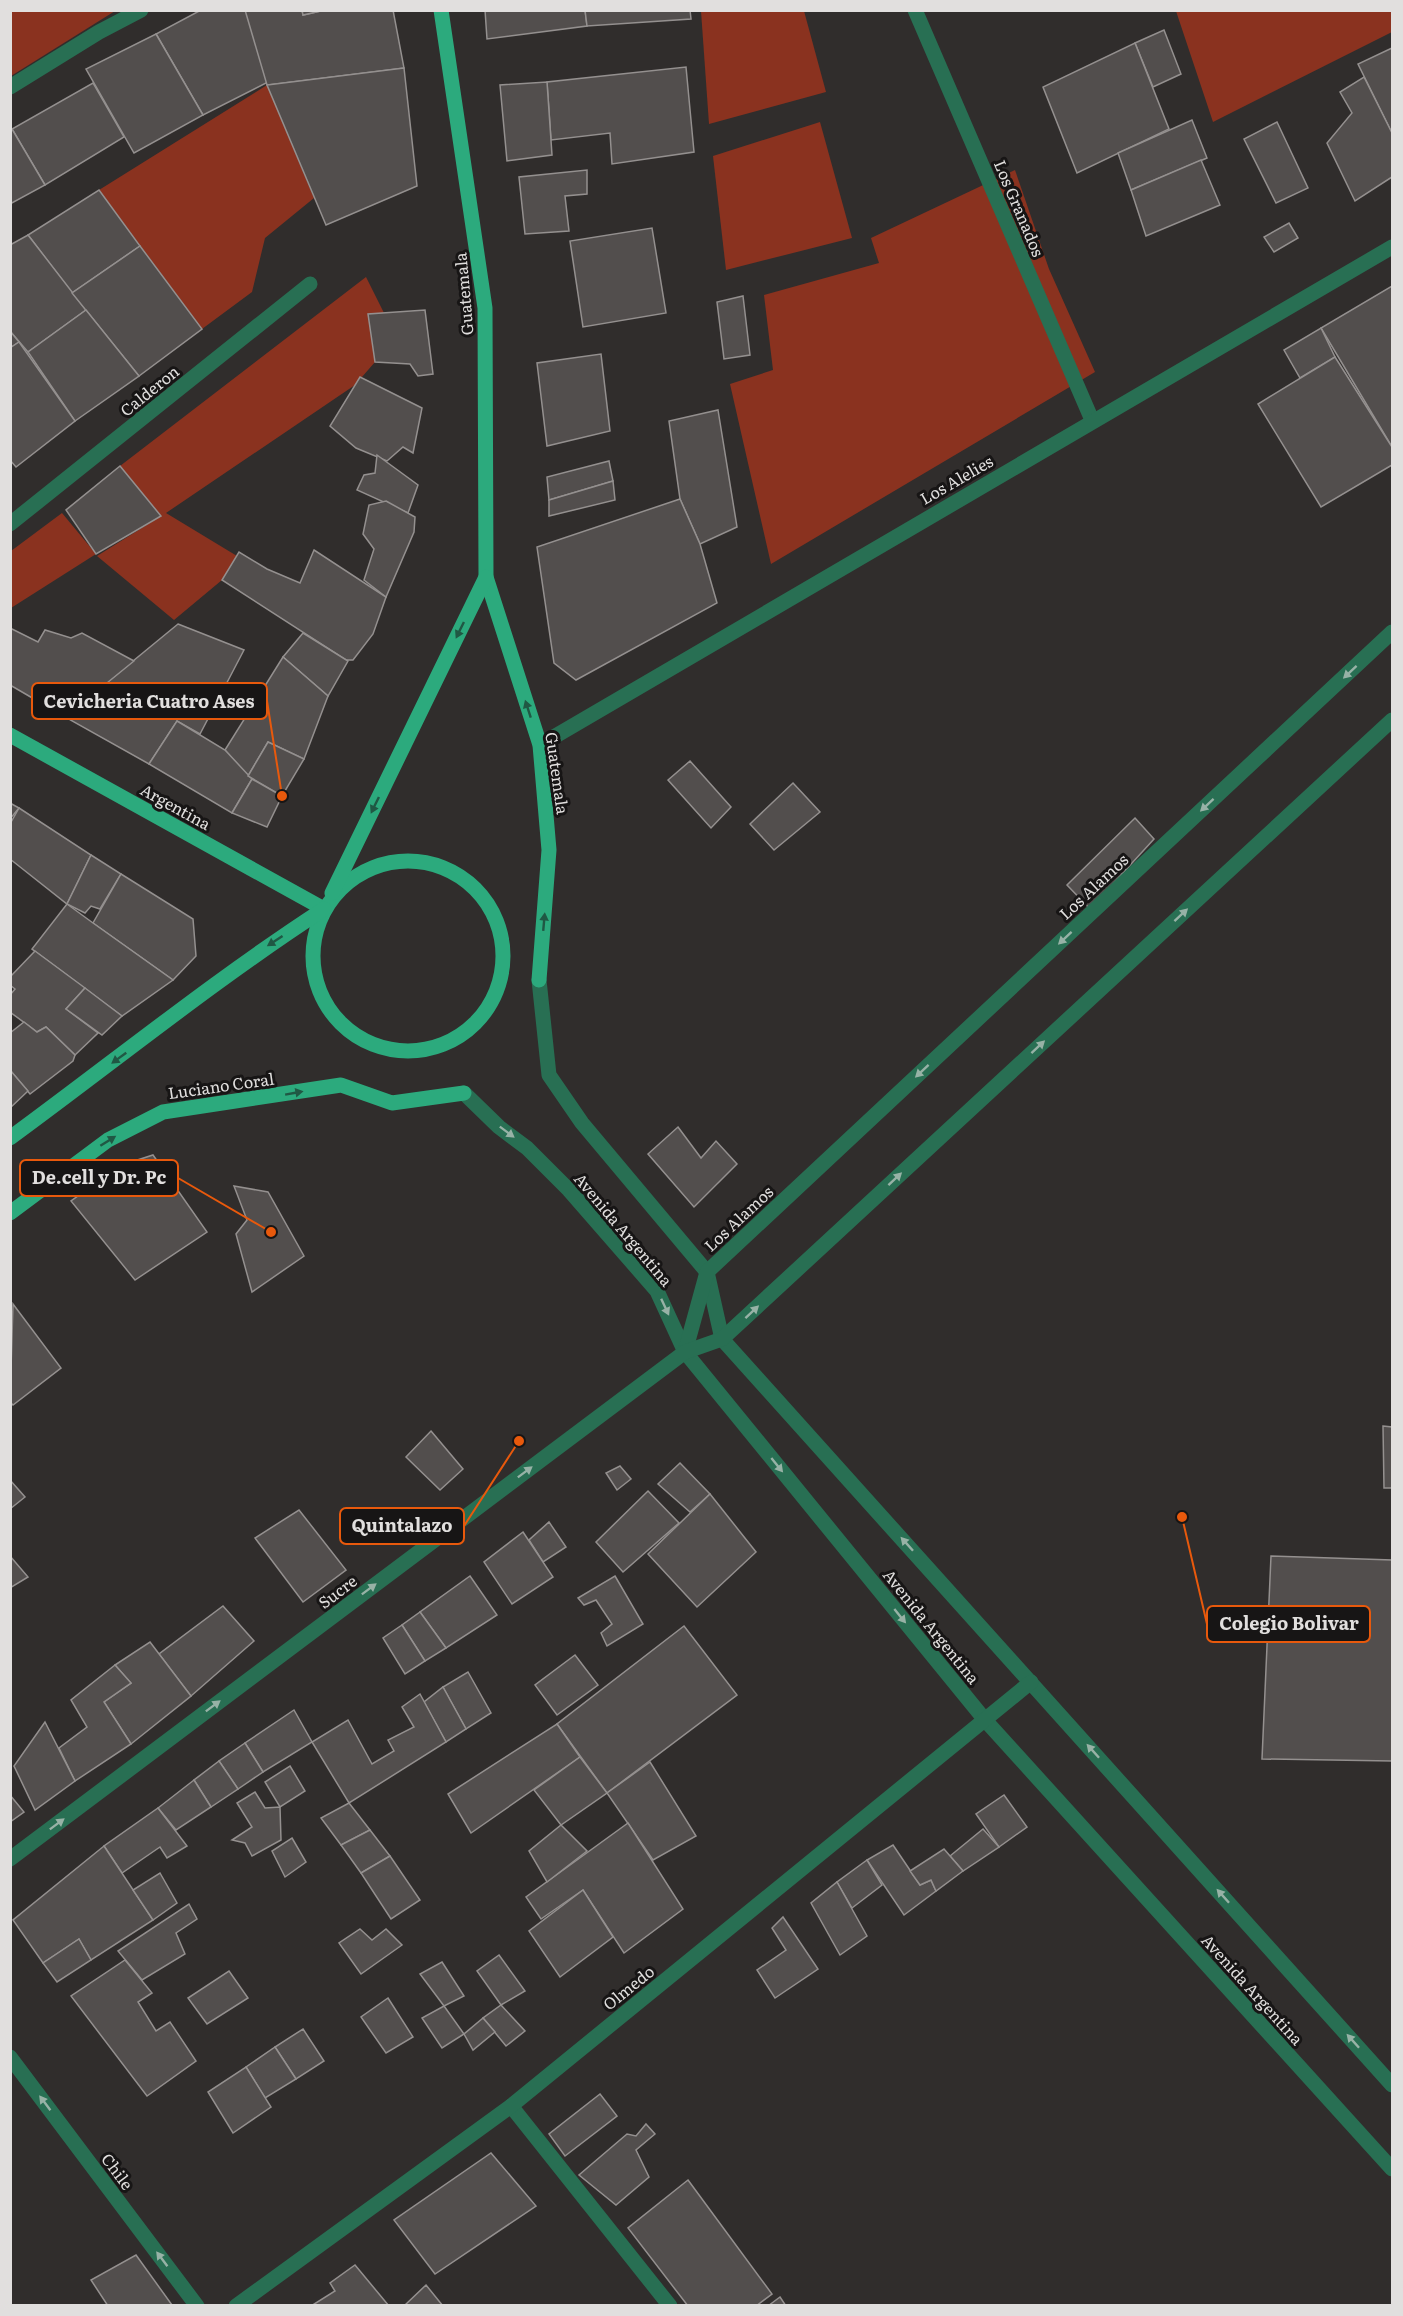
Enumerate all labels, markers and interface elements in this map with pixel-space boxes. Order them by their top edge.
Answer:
street label: Los Granados [989,156,1051,260]
street label: Guatemala [447,251,479,336]
street label: Calderon [114,358,184,421]
street label: Los Alelies [915,448,997,510]
one-way arrow [456,622,465,639]
one-way arrow [1343,664,1357,678]
callout: Cevicheria Cuatro Ases [32,683,267,719]
text: Cevicheria Cuatro Ases [44,687,254,714]
one-way arrow [523,700,532,718]
street label: Guatemala [540,730,576,816]
street label: Argentina [137,777,216,835]
one-way arrow [370,797,379,814]
one-way arrow [1200,798,1215,812]
street label: Los Alamos [1053,848,1133,924]
one-way arrow [1174,908,1189,922]
one-way arrow [539,913,549,932]
one-way arrow [1057,931,1072,945]
one-way arrow [267,935,283,946]
one-way arrow [1030,1041,1045,1054]
one-way arrow [112,1052,128,1064]
one-way arrow [915,1064,930,1078]
street label: Luciano Coral [166,1066,276,1104]
one-way arrow [285,1088,304,1097]
one-way arrow [499,1126,514,1138]
one-way arrow [100,1135,116,1146]
callout: De.cell y Dr. Pc [20,1160,178,1196]
text: De.cell y Dr. Pc [32,1163,166,1190]
street label: Avenida Argentina [569,1167,679,1291]
one-way arrow [887,1172,902,1186]
street label: Los Alamos [698,1180,778,1256]
one-way arrow [660,1299,669,1316]
one-way arrow [744,1305,758,1319]
one-way arrow [771,1457,784,1473]
one-way arrow [516,1466,532,1478]
callout: Quintalazo [340,1508,464,1544]
text: Quintalazo [352,1511,452,1538]
one-way arrow [900,1537,914,1551]
street label: Avenida Argentina [878,1563,986,1689]
street label: Sucre [313,1568,361,1614]
one-way arrow [361,1583,377,1595]
callout: Colegio Bolivar [1207,1606,1370,1642]
one-way arrow [894,1608,907,1624]
text: Colegio Bolivar [1219,1609,1359,1636]
one-way arrow [206,1701,221,1713]
one-way arrow [1087,1744,1100,1759]
one-way arrow [50,1818,65,1830]
one-way arrow [1217,1889,1230,1904]
street label: Avenida Argentina [1197,1928,1310,2050]
street label: Olmedo [597,1959,659,2015]
one-way arrow [1346,2034,1360,2049]
one-way arrow [39,2095,51,2111]
street label: Chile [96,2148,140,2194]
one-way arrow [156,2251,168,2267]

